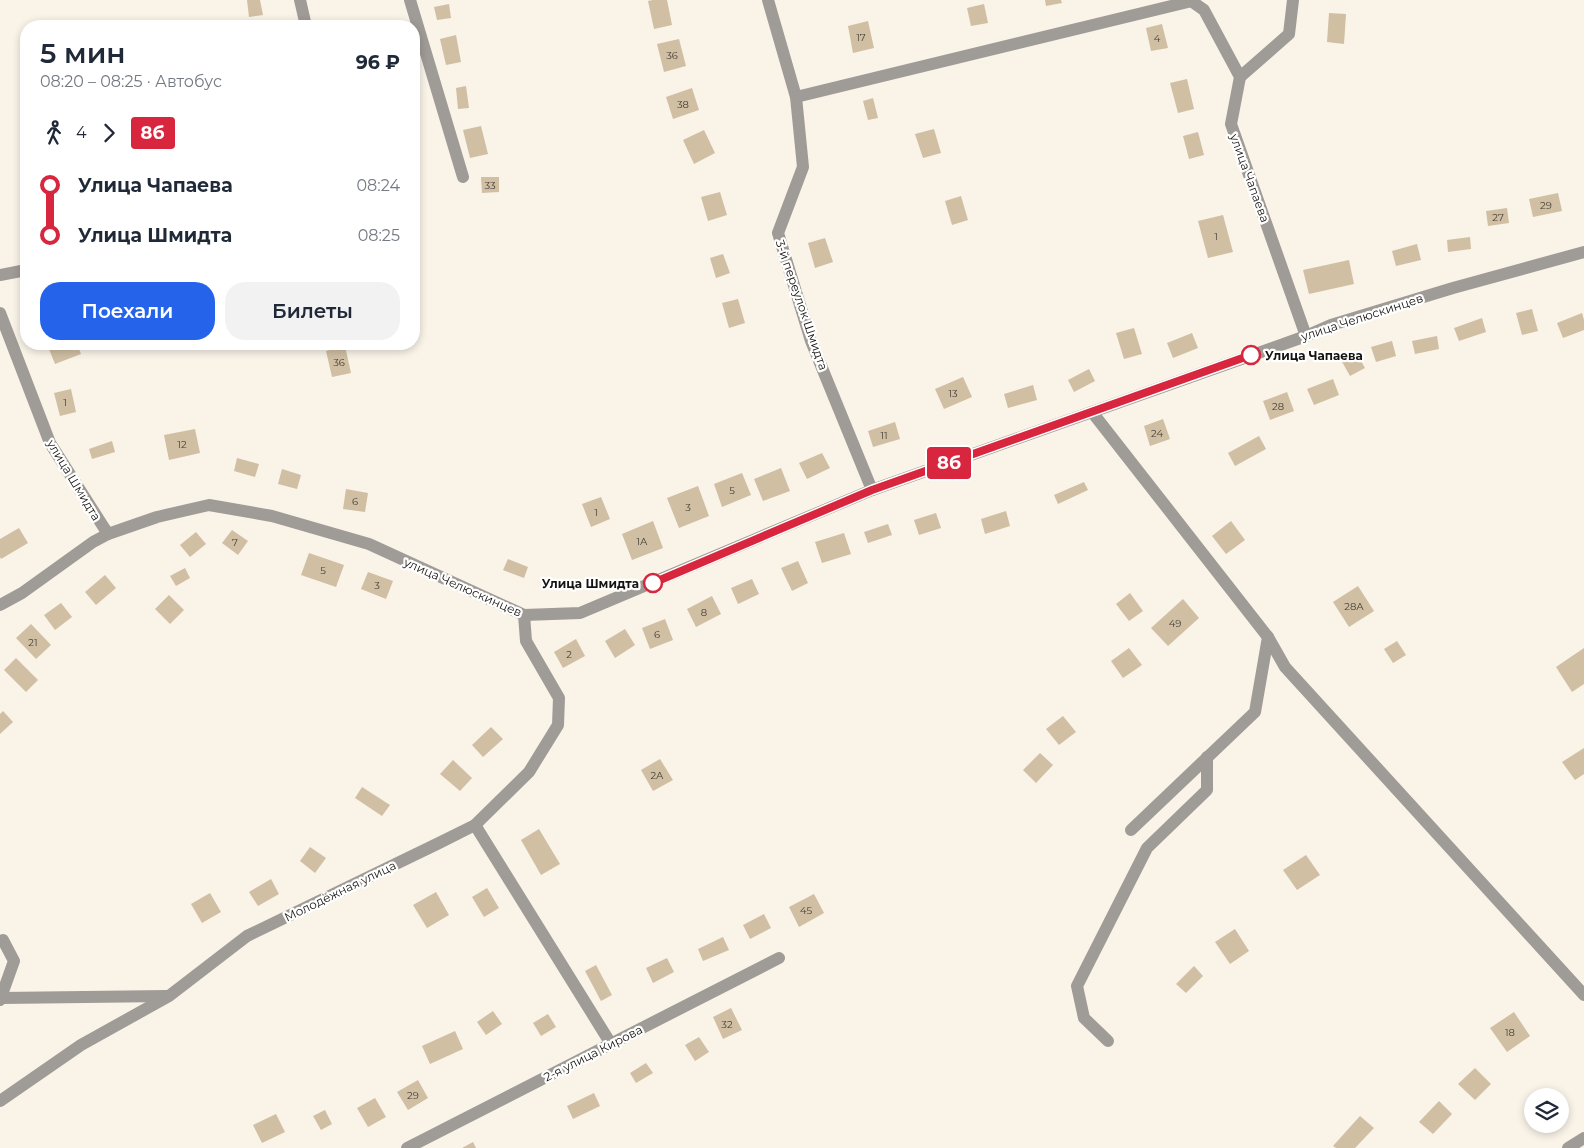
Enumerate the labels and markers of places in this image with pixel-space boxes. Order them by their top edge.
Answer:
marker: Улица Чапаева [1241,345,1261,365]
place label: Улица Чапаева [1265,348,1363,363]
marker: Улица Шмидта [643,573,663,593]
place label: Улица Шмидта [542,576,639,591]

